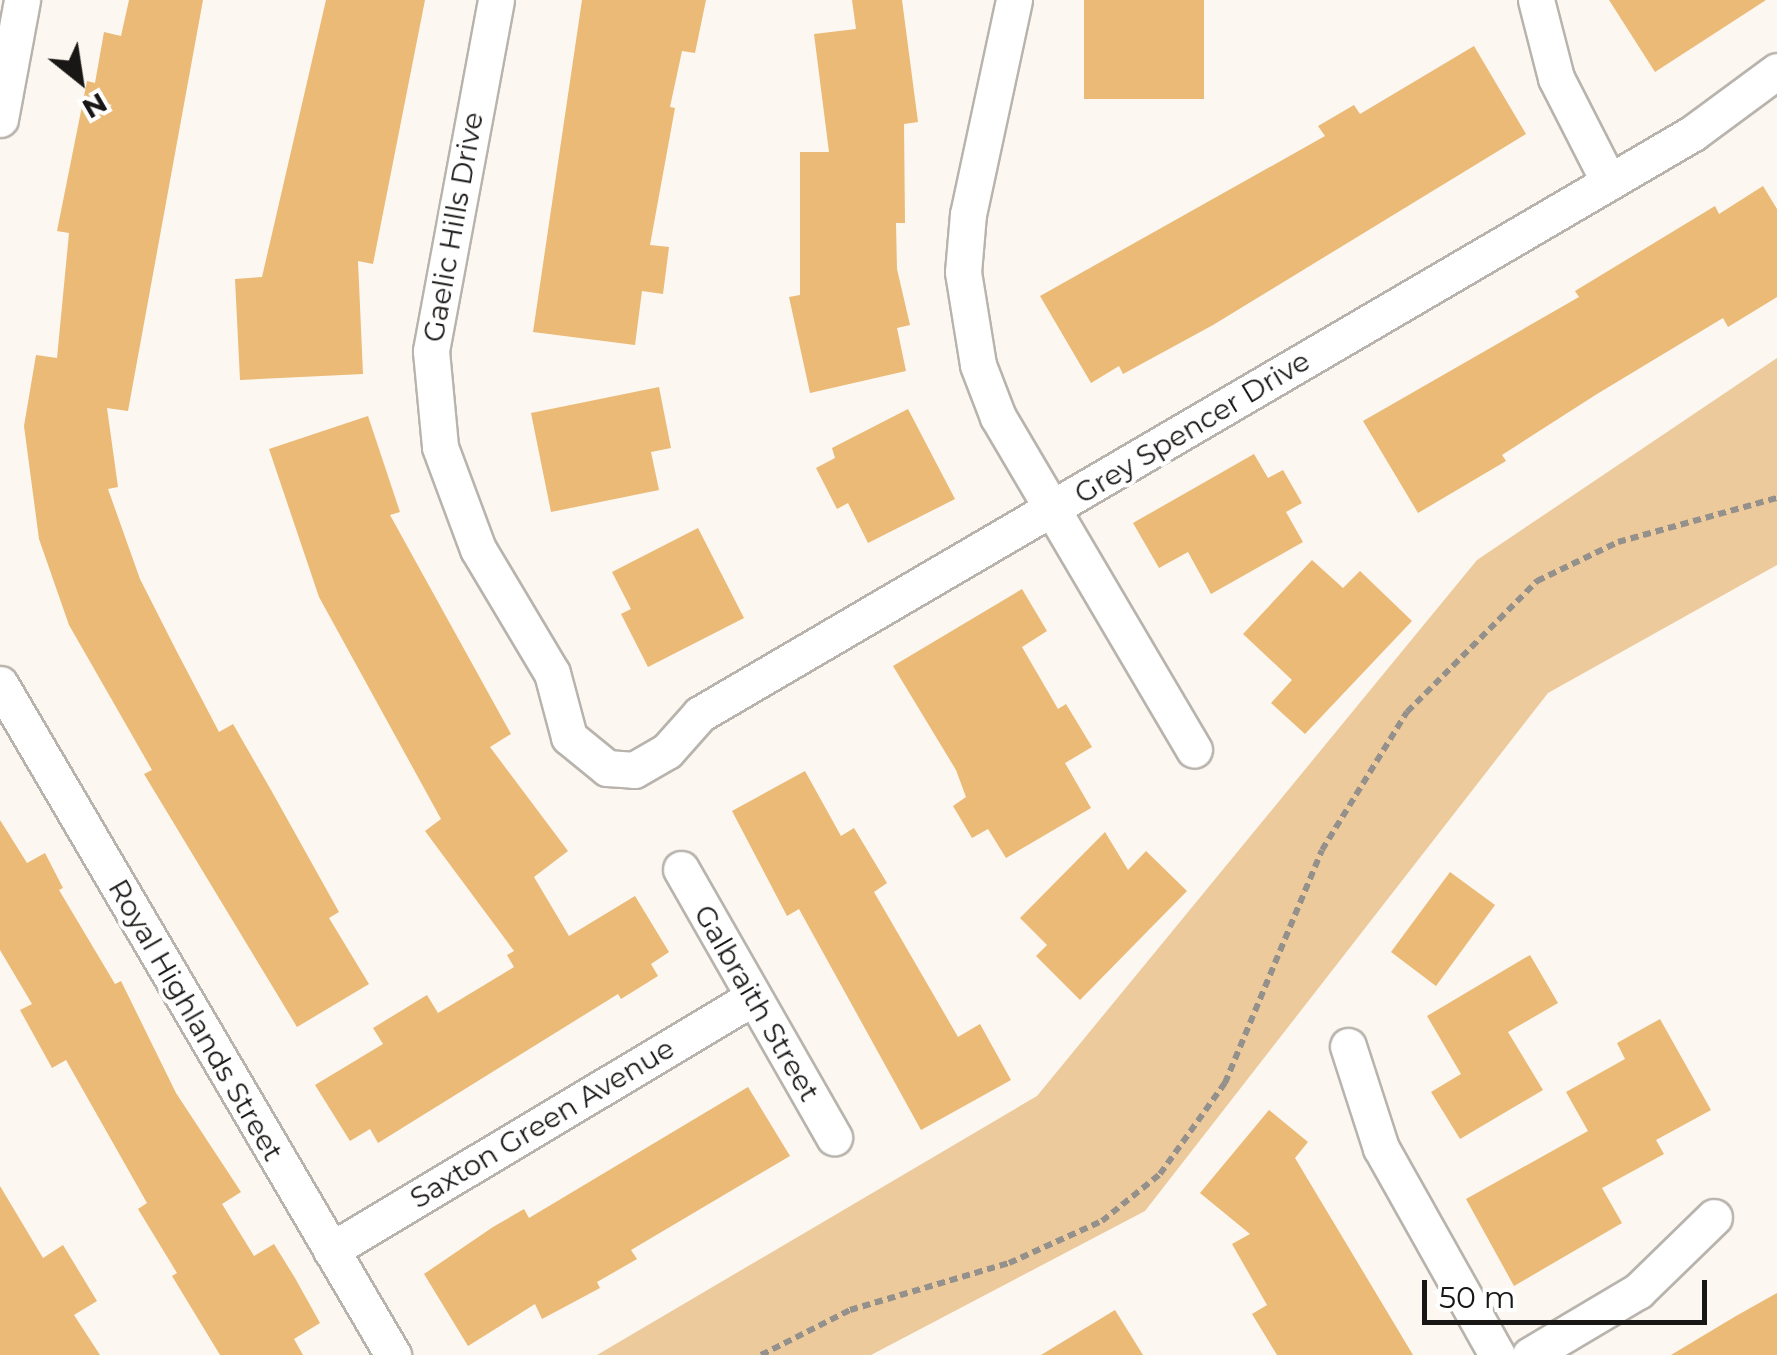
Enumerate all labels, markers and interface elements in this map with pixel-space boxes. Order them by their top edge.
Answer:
north arrow [30,30,130,130]
text: N [77,86,113,126]
street label: Gaelic Hills Drive [416,109,490,345]
street label: Grey Spencer Drive [1068,344,1316,510]
street label: Royal Highlands Street [102,873,290,1167]
street label: Galbraith Street [687,899,827,1107]
street label: Saxton Green Avenue [404,1031,680,1215]
scale bar [1427,1260,1712,1322]
text: 50 m [1439,1279,1516,1316]

